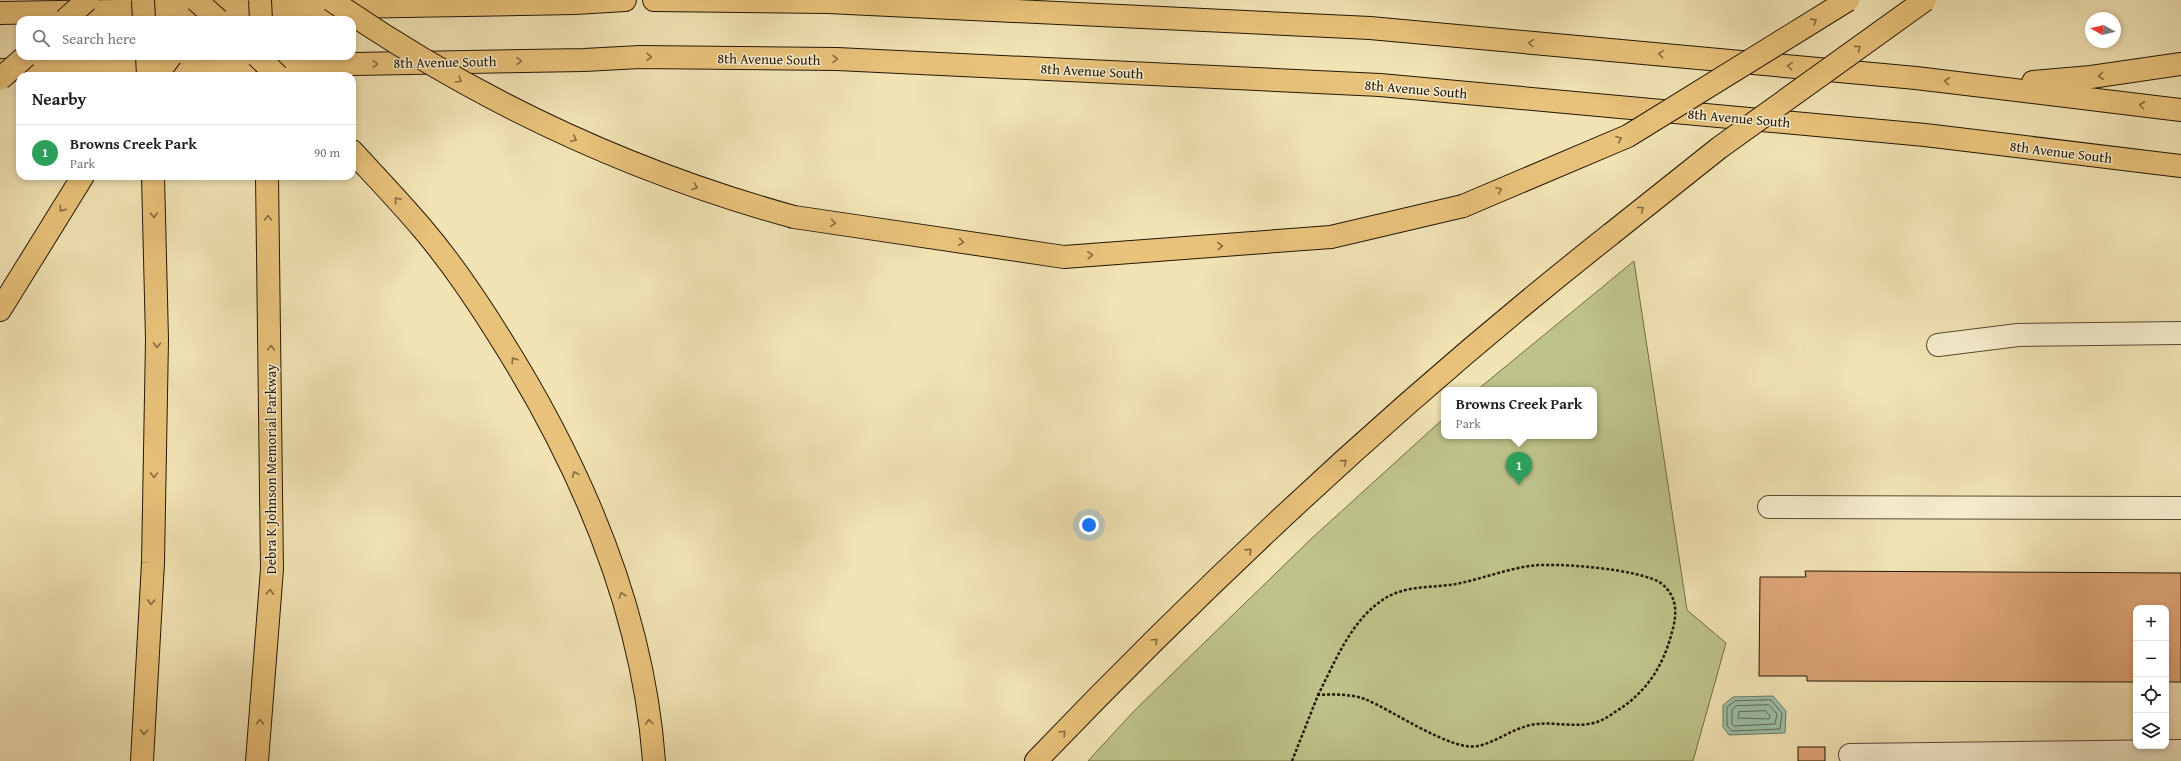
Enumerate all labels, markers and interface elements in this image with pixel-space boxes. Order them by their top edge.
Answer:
north arrow [2085,12,2121,48]
search box [16,16,356,60]
one-way arrow [1810,19,1817,26]
icon: search [30,27,52,49]
text: Search here [62,28,136,49]
one-way arrow [1528,38,1534,47]
one-way arrow [1854,46,1861,53]
street label: 8th Avenue South [717,48,821,70]
one-way arrow [1658,50,1664,59]
street label: 8th Avenue South [393,51,497,73]
one-way arrow [646,53,652,61]
one-way arrow [832,55,838,64]
one-way arrow [516,57,522,65]
street label: 8th Avenue South [1040,58,1144,84]
one-way arrow [372,60,378,68]
one-way arrow [1787,62,1793,71]
one-way arrow [2098,71,2104,80]
street label: 8th Avenue South [1364,75,1468,103]
one-way arrow [455,76,462,83]
one-way arrow [1944,77,1950,86]
text: Nearby [32,86,86,111]
one-way arrow [2139,101,2145,110]
street label: 8th Avenue South [1687,104,1791,132]
text: Browns Creek Park [70,133,197,154]
one-way arrow [570,134,578,142]
one-way arrow [1615,136,1622,144]
street label: 8th Avenue South [2009,136,2114,168]
text: 1 [42,143,48,162]
text: 90 m [314,143,340,162]
text: Park [70,154,95,173]
one-way arrow [692,183,699,191]
one-way arrow [1496,187,1503,195]
one-way arrow [394,197,402,205]
one-way arrow [59,205,67,212]
one-way arrow [1637,207,1644,214]
one-way arrow [149,212,158,218]
one-way arrow [264,215,272,221]
one-way arrow [830,218,836,227]
one-way arrow [958,237,964,246]
one-way arrow [1217,241,1223,250]
one-way arrow [1087,251,1093,260]
one-way arrow [153,342,161,348]
one-way arrow [266,345,275,351]
one-way arrow [512,357,519,364]
street label: Debra K Johnson Memorial Parkway [261,364,281,574]
popup [1441,387,1597,439]
text: Browns Creek Park [1456,393,1582,414]
text: Park [1456,414,1481,433]
pin: 1 [1506,452,1532,485]
one-way arrow [1339,460,1346,467]
one-way arrow [572,471,580,479]
one-way arrow [150,472,158,478]
your location [1079,515,1099,535]
one-way arrow [1244,548,1252,556]
one-way arrow [265,589,274,595]
one-way arrow [618,592,626,599]
one-way arrow [146,599,155,605]
map controls [2133,605,2169,749]
button: + [2133,605,2169,641]
one-way arrow [1150,638,1158,645]
button: − [2133,641,2169,677]
button: locate [2133,677,2169,713]
button: layers [2133,713,2169,749]
one-way arrow [256,719,265,725]
one-way arrow [645,719,654,725]
one-way arrow [139,729,148,735]
one-way arrow [1058,730,1066,738]

